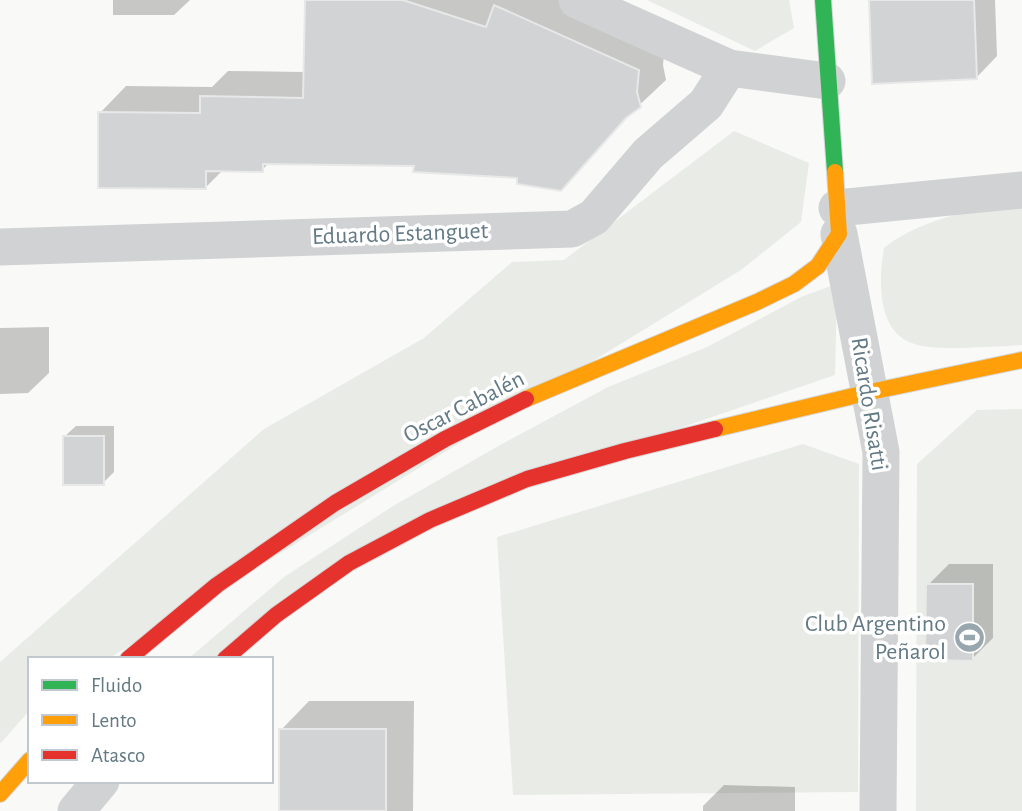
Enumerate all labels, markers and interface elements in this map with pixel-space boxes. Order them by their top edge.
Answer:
street label: Eduardo Estanguet [311,219,489,249]
street label: Ricardo Risatti [847,335,891,473]
street label: Oscar Cabalén [400,366,528,448]
place label: Club Argentino Peñarol [805,612,946,664]
sports icon: Club Argentino Peñarol [952,621,986,655]
legend [28,657,273,783]
text: Fluido [91,675,142,696]
text: Lento [91,710,137,731]
text: Atasco [91,745,145,766]

